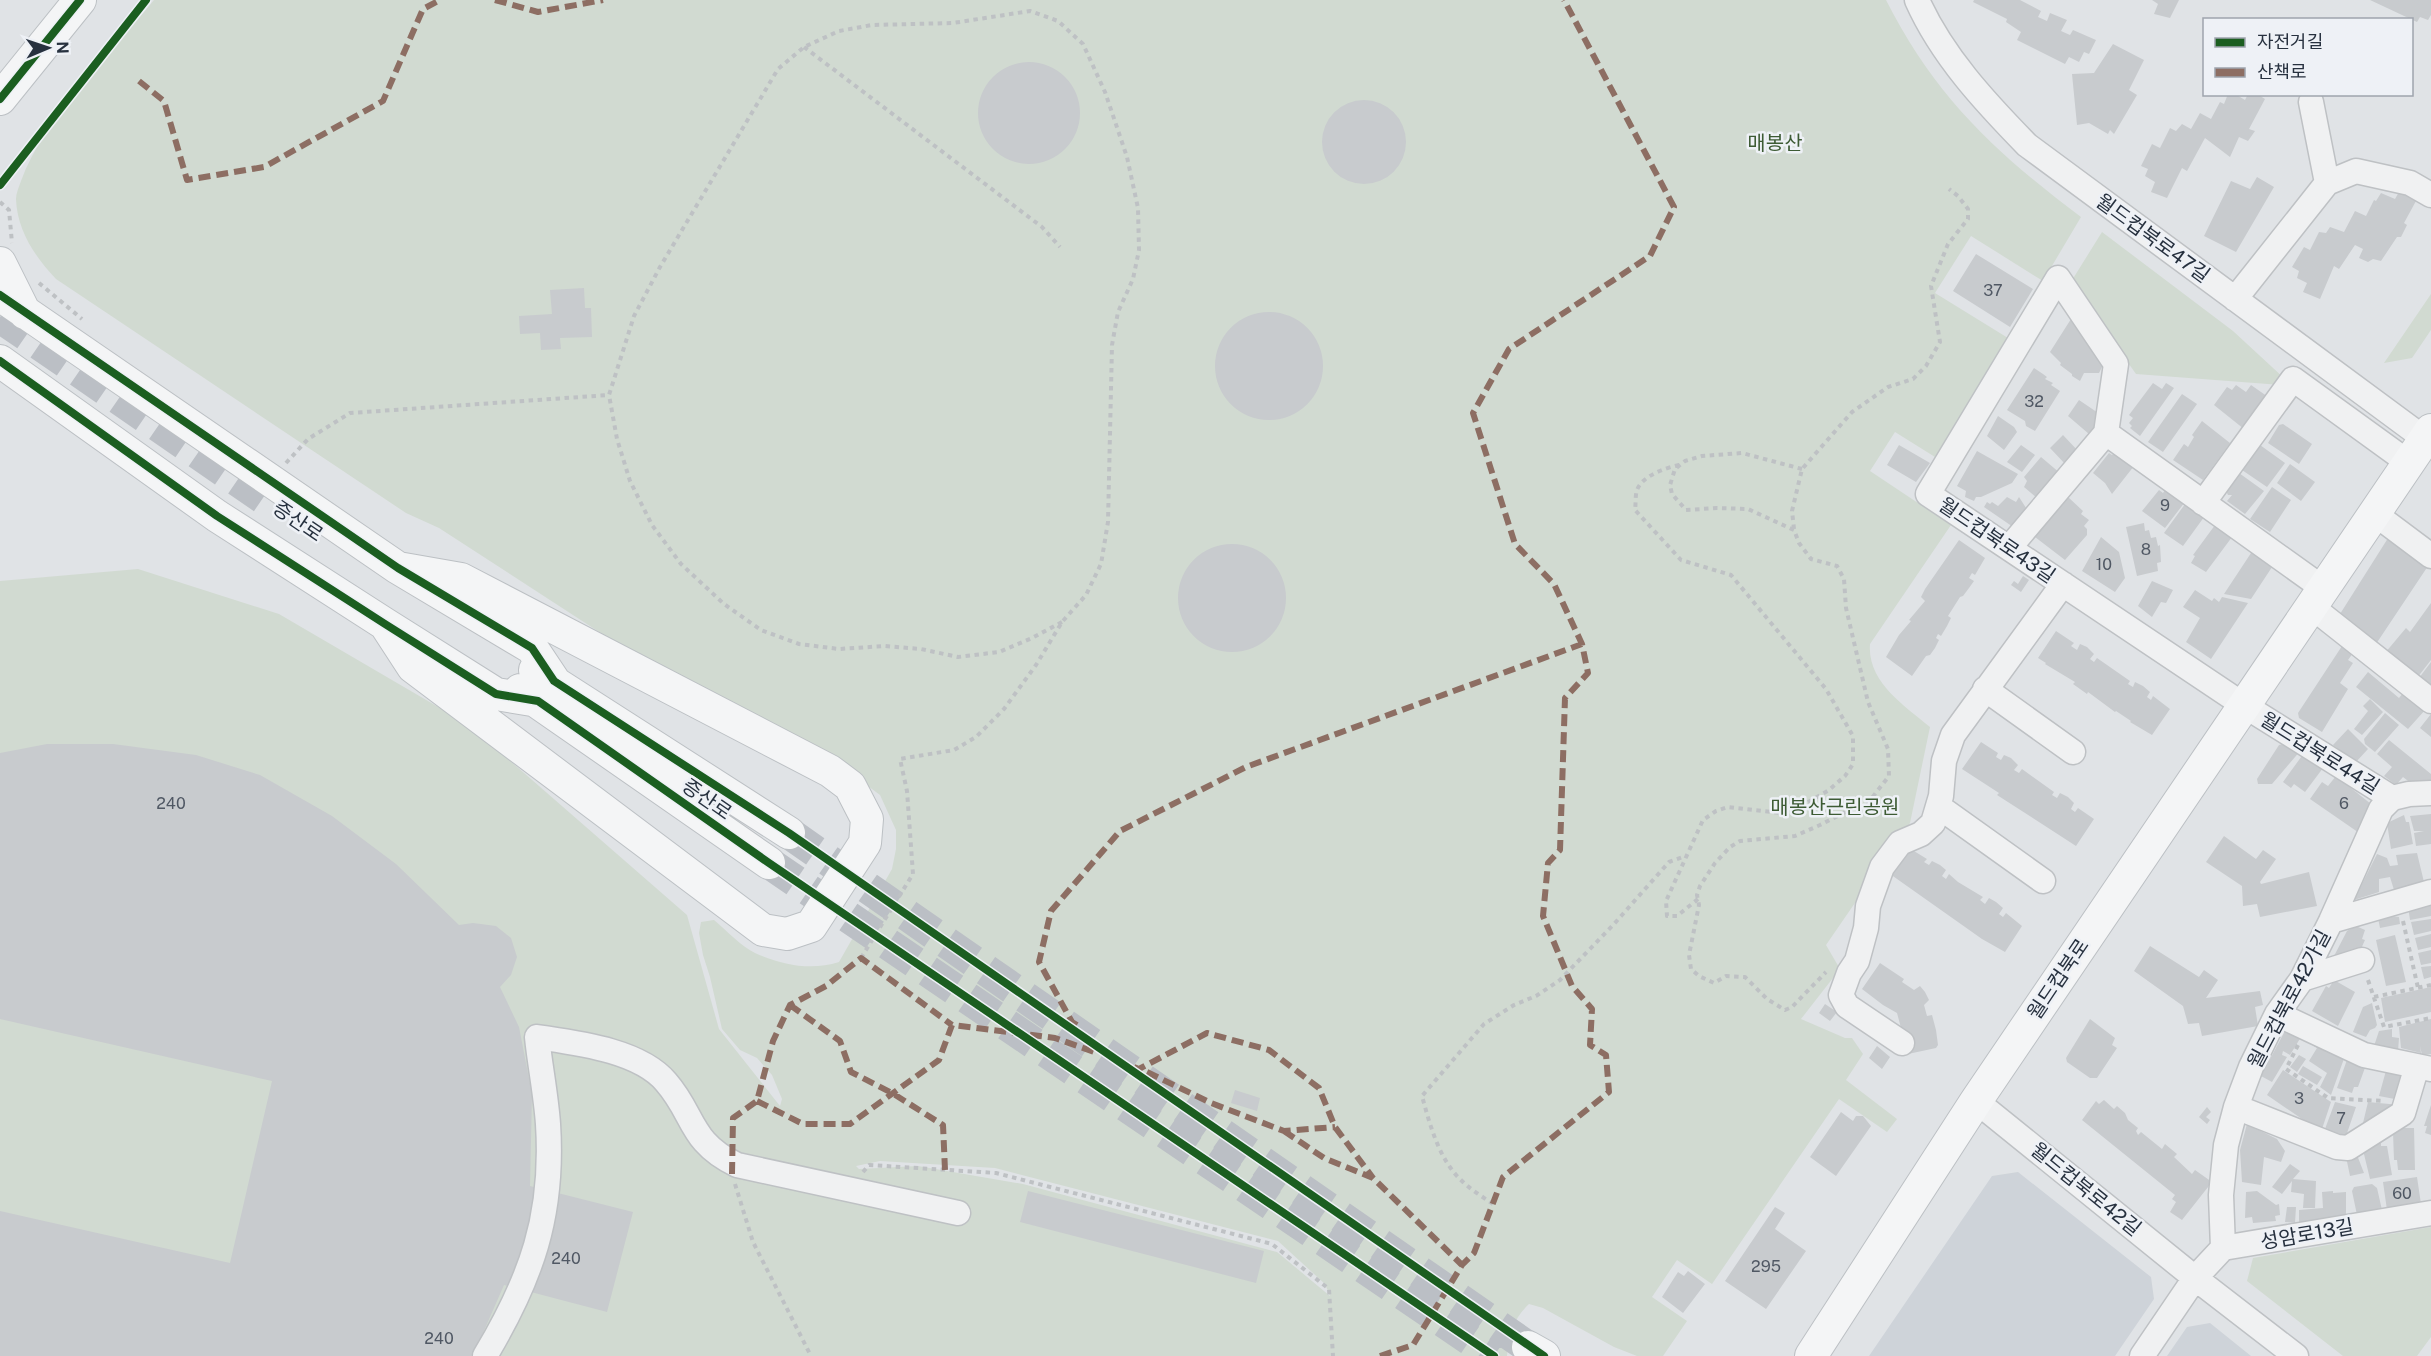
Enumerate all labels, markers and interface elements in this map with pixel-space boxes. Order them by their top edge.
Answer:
north arrow [18,18,78,78]
legend [2203,18,2413,96]
text: 자전거길 [2257,31,2323,52]
text: N [53,41,72,54]
text: 산책로 [2257,61,2307,82]
park label: 매봉산 [1747,131,1803,155]
street label: 월드컵북로47길 [2091,189,2215,287]
house number: 37 [1983,281,2003,300]
house number: 32 [2024,392,2044,411]
street label: 월드컵북로43길 [1934,492,2060,588]
street label: 증산로 [268,496,328,546]
house number: 9 [2160,496,2170,515]
house number: 8 [2141,540,2151,559]
house number: 10 [2096,555,2112,574]
street label: 월드컵북로44길 [2256,707,2384,799]
street label: 증산로 [678,773,736,825]
house number: 240 [156,794,186,813]
house number: 6 [2339,794,2349,813]
park label: 매봉산근린공원 [1771,795,1899,819]
street label: 월드컵북로42가길 [2242,926,2336,1072]
street label: 월드컵북로 [2022,934,2094,1024]
house number: 3 [2294,1089,2304,1108]
house number: 7 [2336,1109,2346,1128]
street label: 월드컵북로42길 [2026,1137,2146,1241]
house number: 60 [2392,1184,2412,1203]
street label: 성암로13길 [2258,1214,2356,1254]
house number: 240 [551,1249,581,1268]
house number: 295 [1751,1257,1781,1276]
house number: 240 [424,1329,454,1348]

